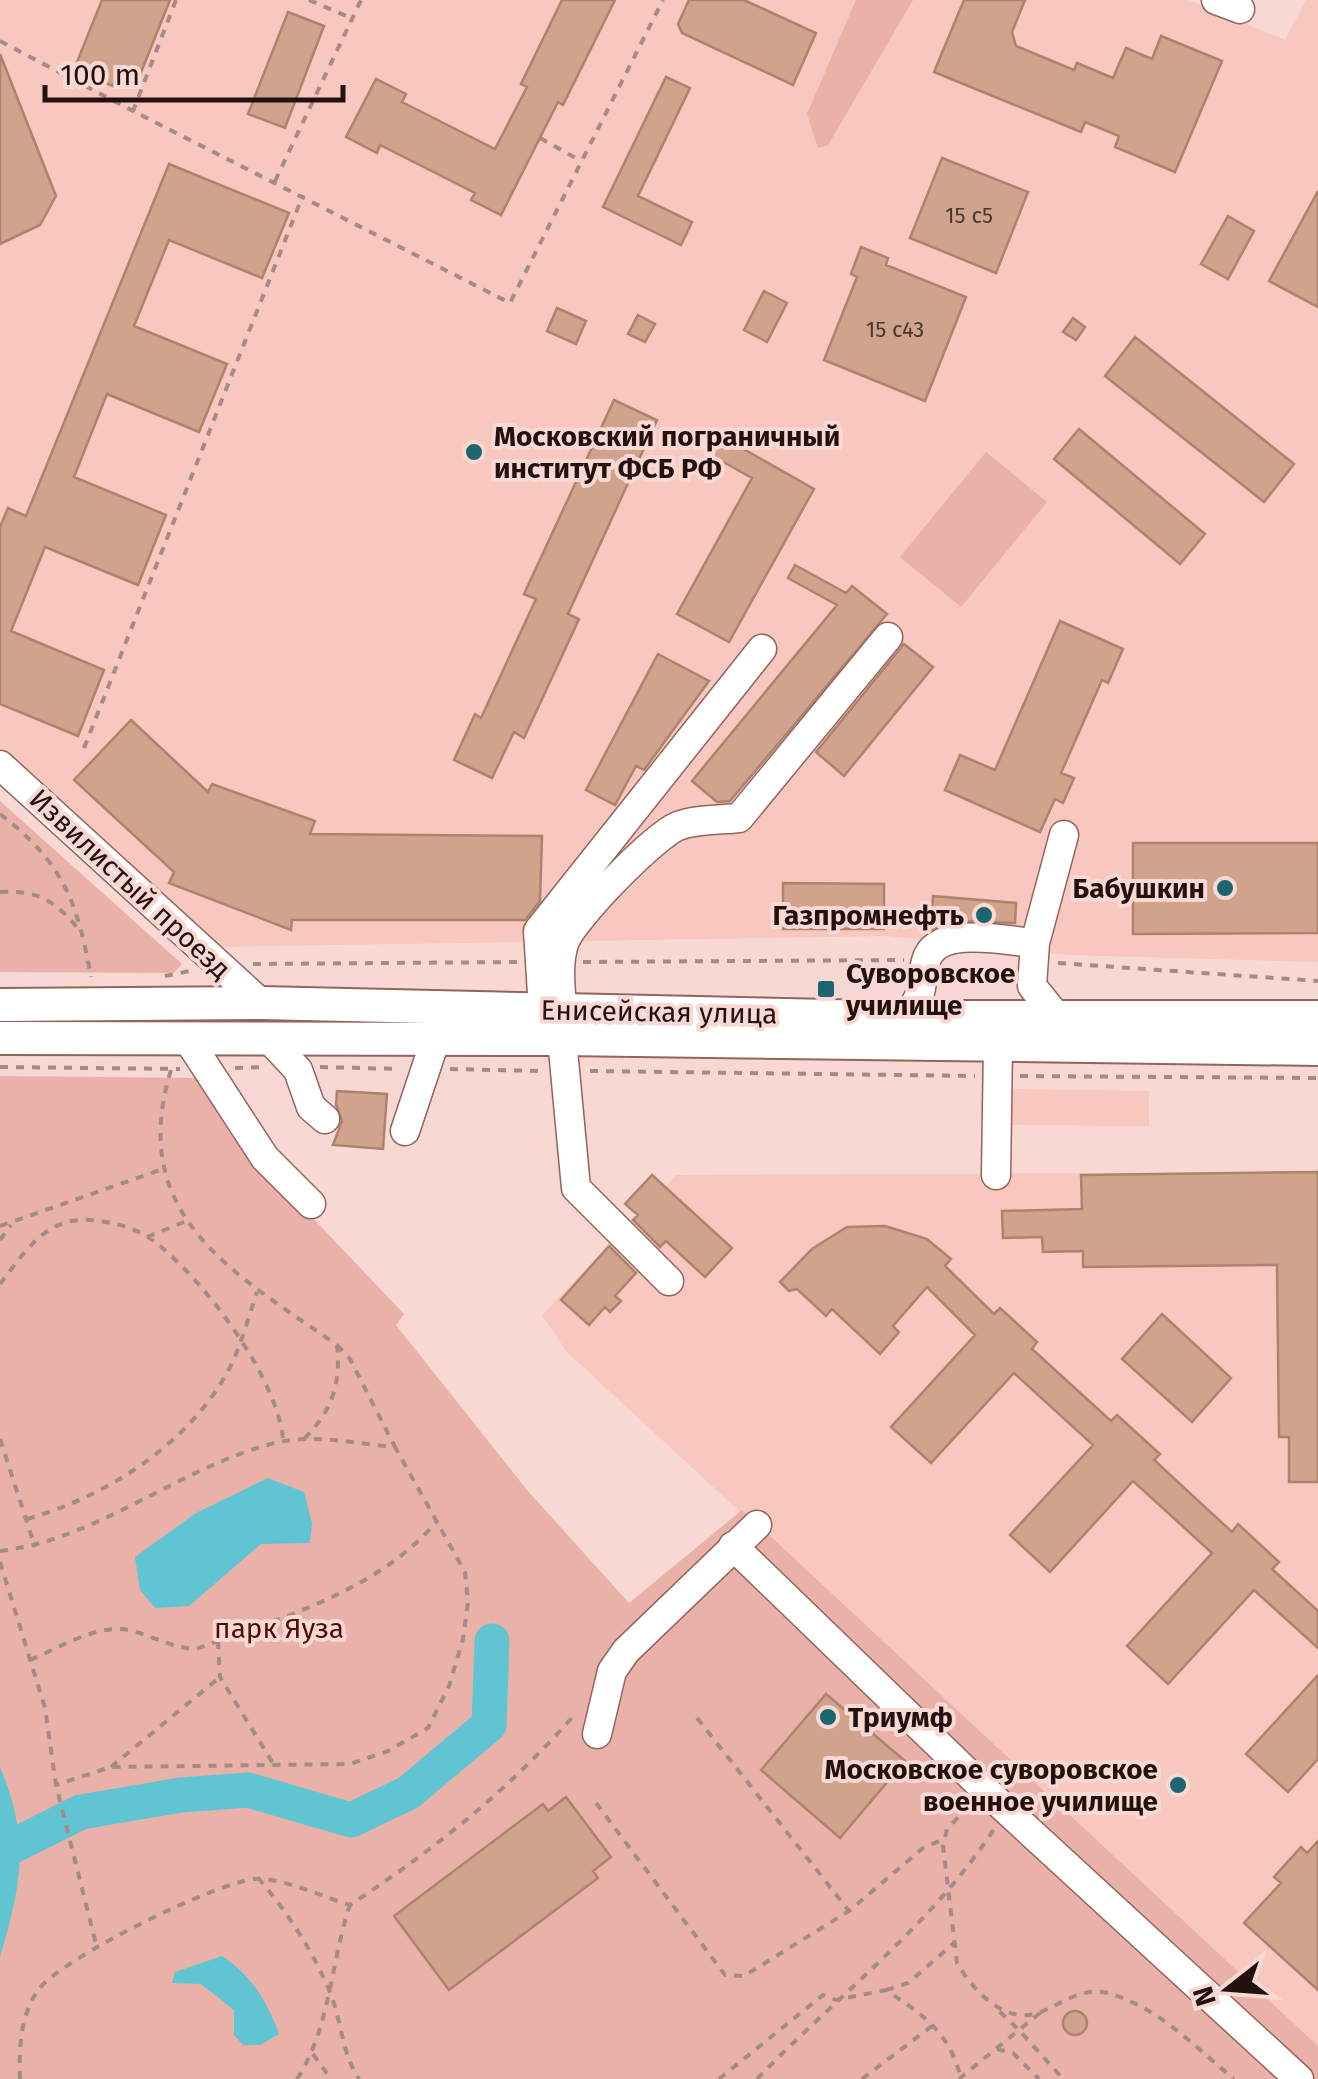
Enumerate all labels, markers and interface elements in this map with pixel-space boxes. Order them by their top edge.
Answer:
scale bar [45,40,342,102]
text: 100 m [60,57,140,93]
house number: 15 с5 [945,202,993,229]
house number: 15 с43 [866,316,924,343]
place label: Московский пограничный институт ФСБ РФ [494,420,840,485]
marker: Московский пограничный институт ФСБ РФ [463,441,485,463]
street label: Извилистый проезд [23,782,237,986]
place label: Бабушкин [1072,872,1205,905]
marker: Бабушкин [1214,877,1236,899]
place label: Газпромнефть [773,899,964,932]
marker: Газпромнефть [973,904,995,926]
place label: Суворовское училище [845,957,1016,1022]
marker: Суворовское училище [815,978,837,1000]
street label: Енисейская улица [540,993,778,1031]
park label: парк Яуза [214,1612,344,1645]
place label: Триумф [848,1701,953,1734]
marker: Триумф [817,1706,839,1728]
place label: Московское суворовское военное училище [824,1753,1158,1818]
marker: Московское суворовское военное училище [1167,1774,1189,1796]
north arrow [1178,1939,1278,2039]
text: N [1186,1982,1223,2010]

